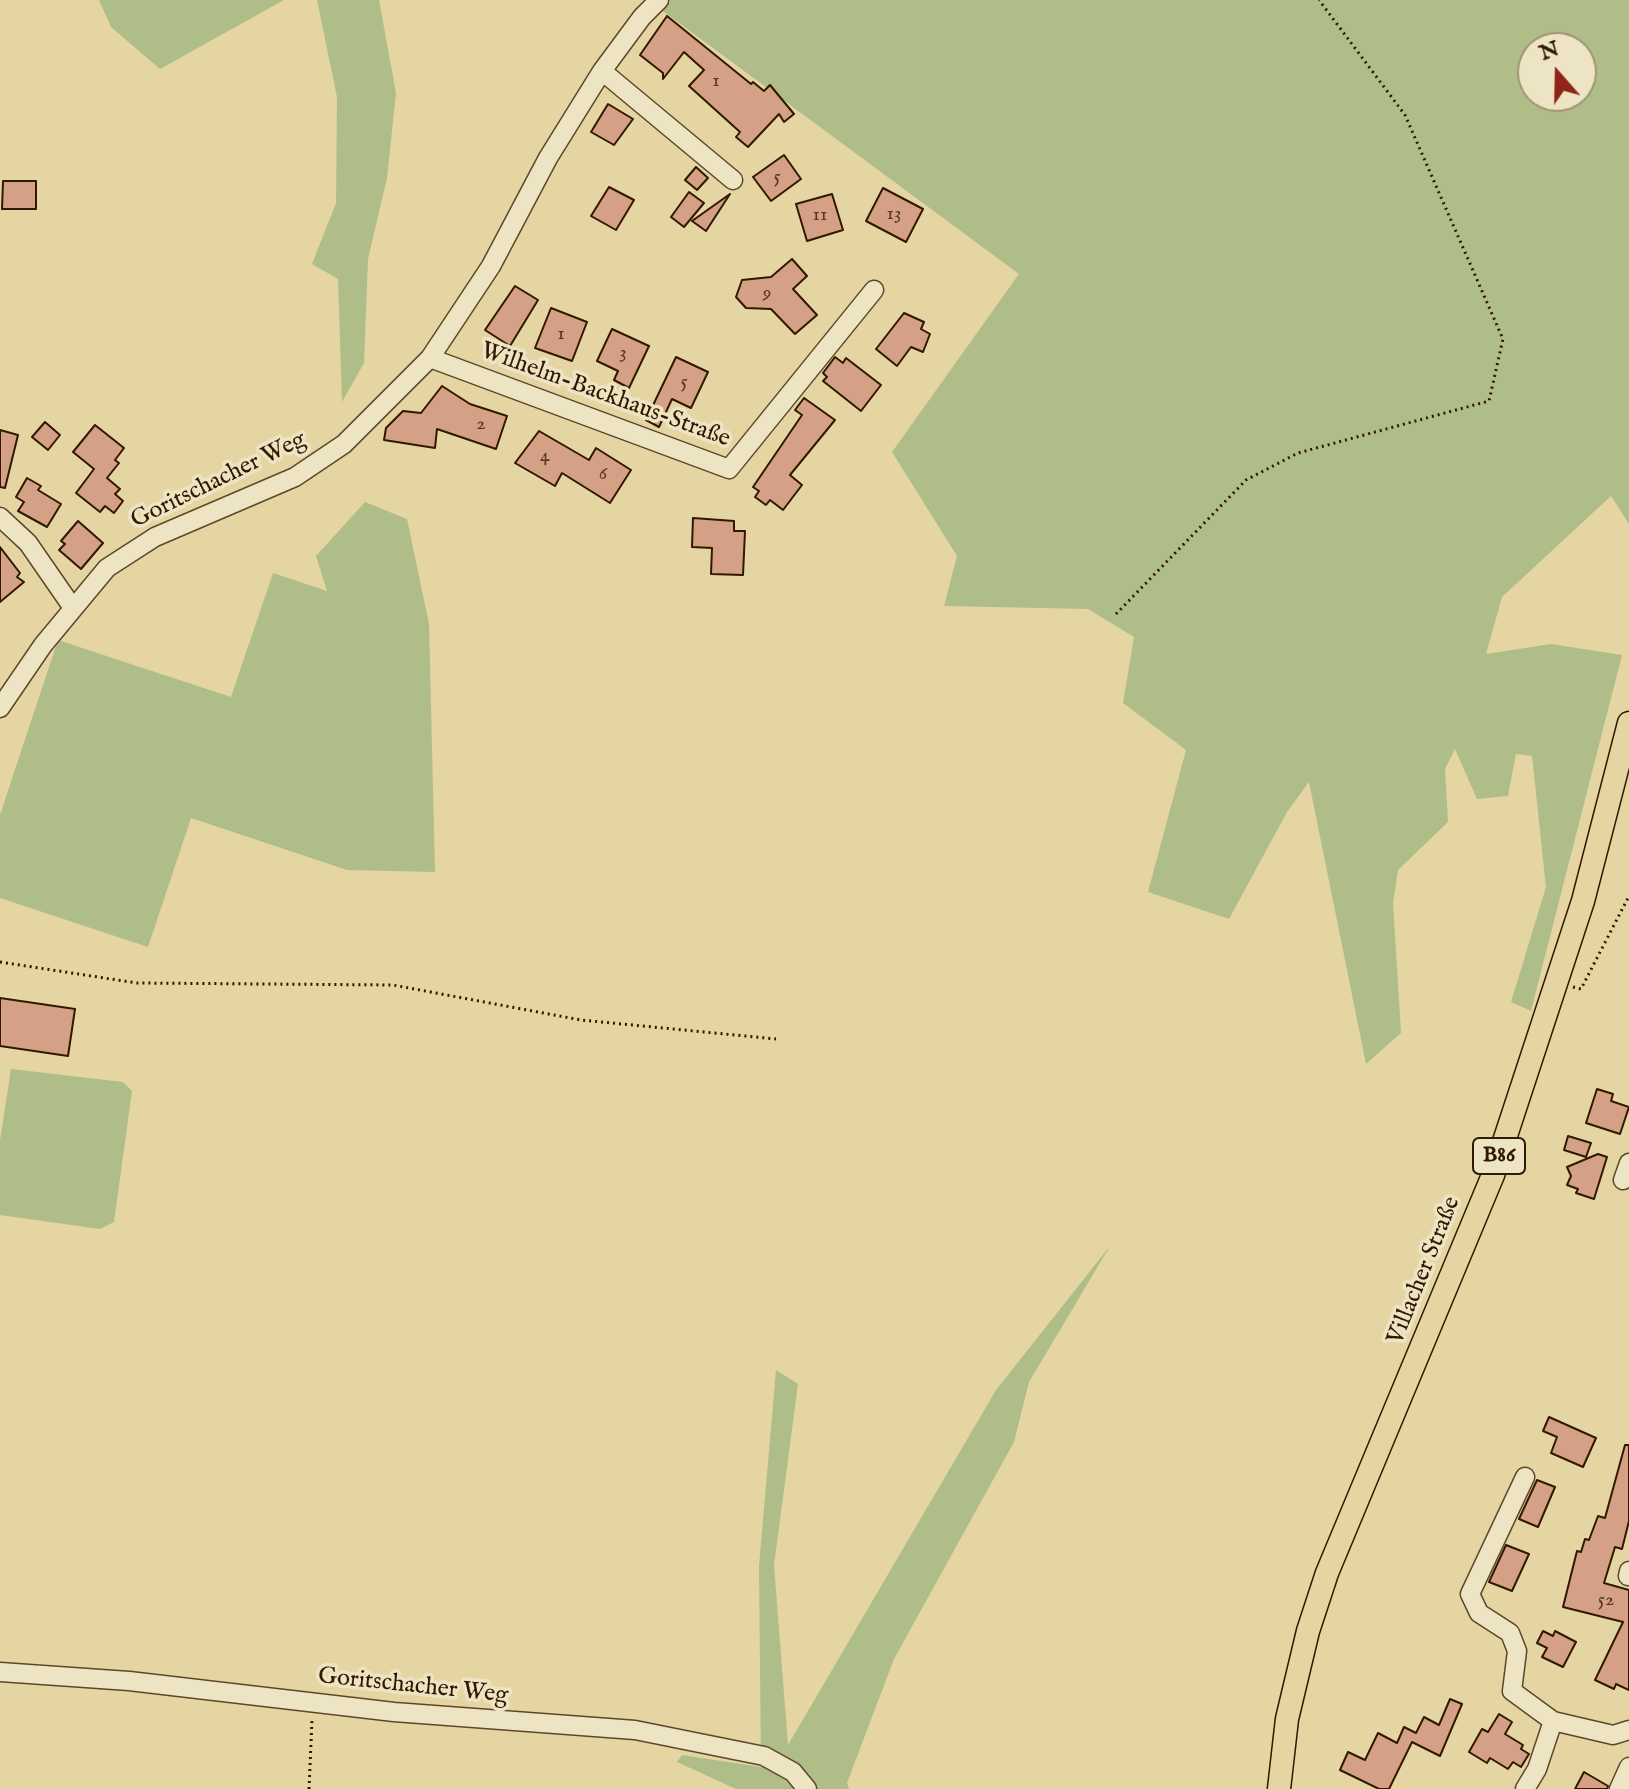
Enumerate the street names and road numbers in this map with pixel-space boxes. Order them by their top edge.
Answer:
street label: Wilhelm-Backhaus-Straße [476,337,734,455]
street label: Goritschacher Weg [127,426,311,536]
road number: B86 [1473,1138,1525,1174]
street label: Villacher Straße [1382,1193,1468,1349]
street label: Goritschacher Weg [317,1663,509,1711]

